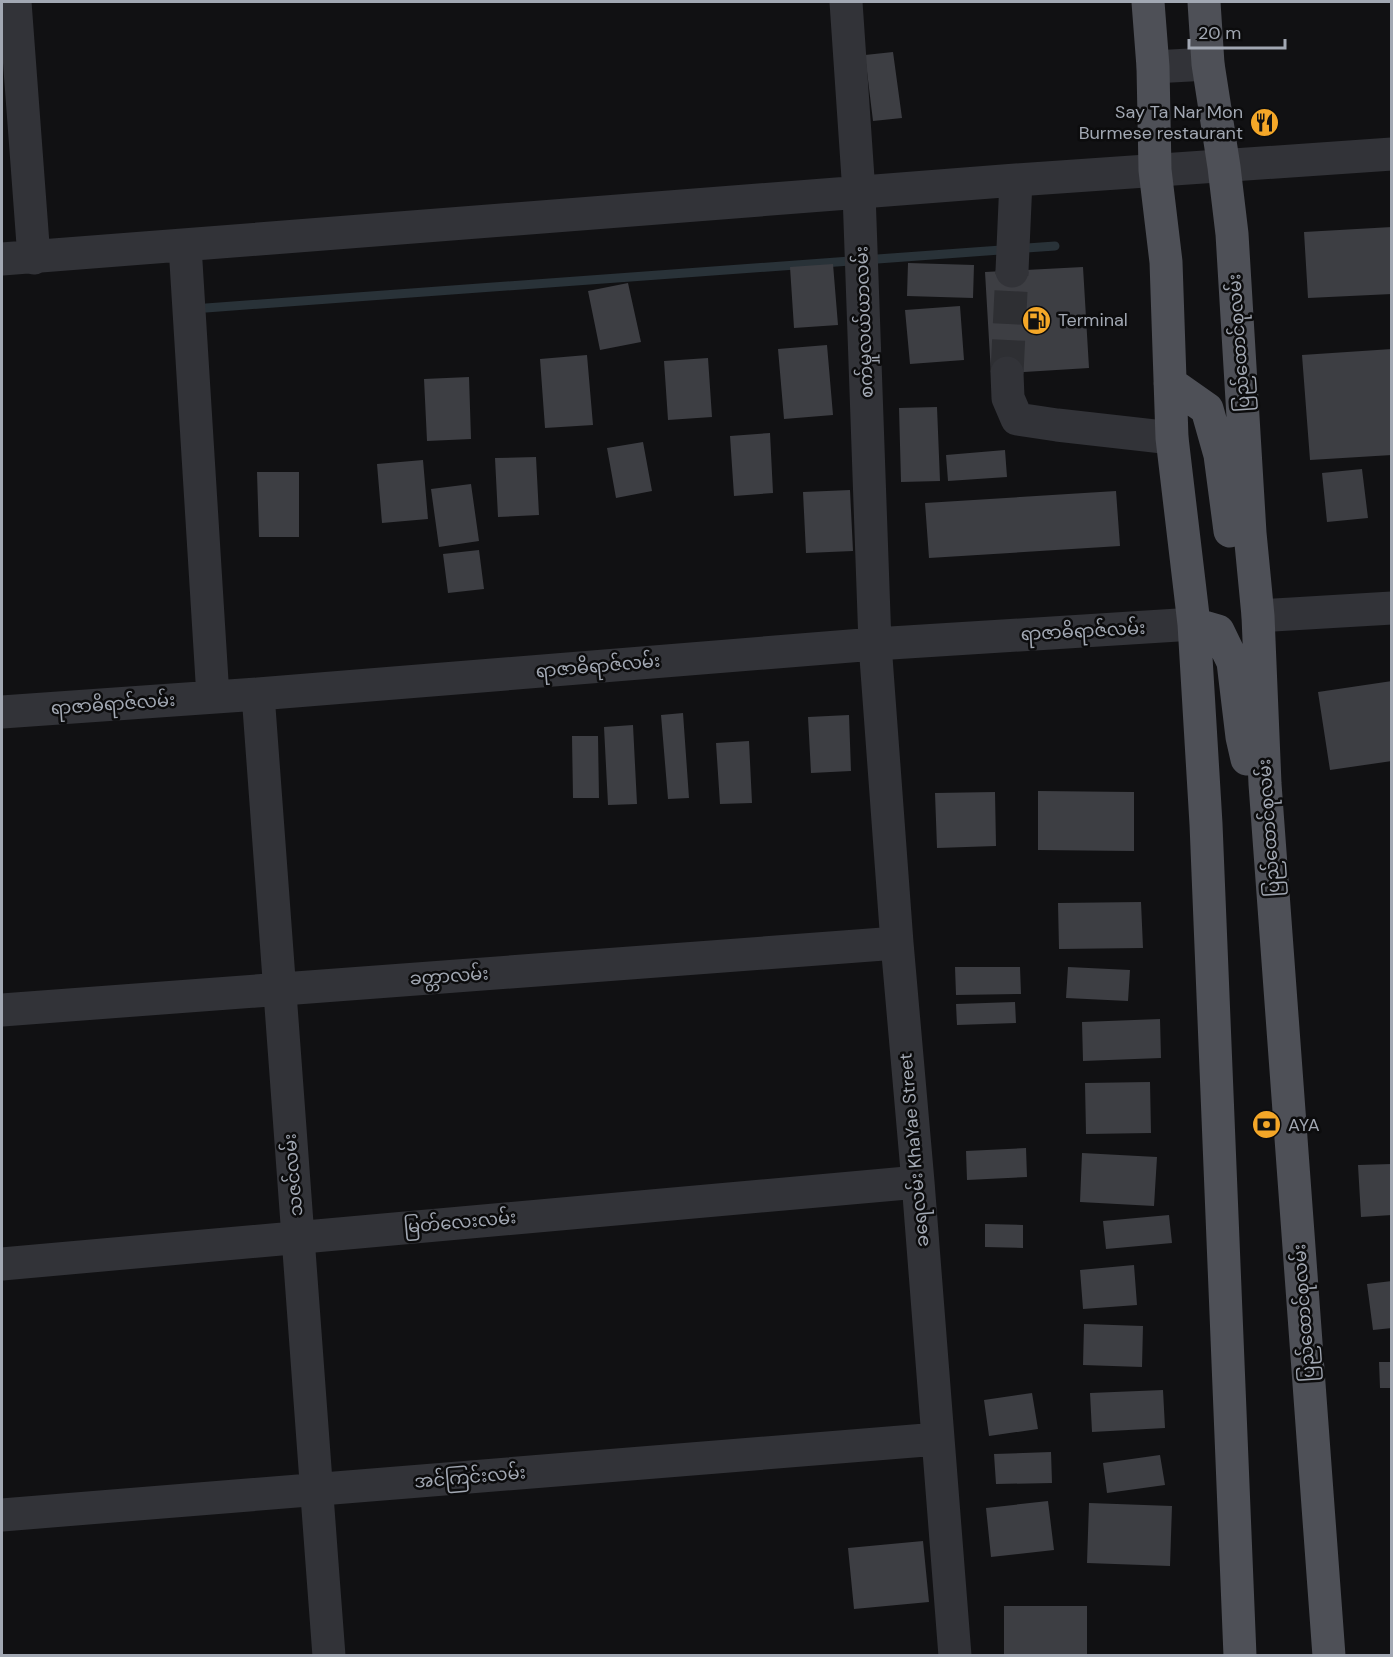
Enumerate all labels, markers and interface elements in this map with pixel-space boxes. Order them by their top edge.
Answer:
scale bar [1189,12,1285,50]
text: 20 m [1198,21,1241,45]
place label: Say Ta Nar Mon Burmese restaurant [1079,100,1243,145]
restaurant icon: Say Ta Nar Mon Burmese restaurant [1248,106,1280,138]
street label: စက်မှုလယ်ယာလမ်း [848,245,882,399]
street label: ပြည်ထောင်စုလမ်း [1221,273,1259,413]
fuel station icon: Terminal [1021,304,1053,336]
place label: Terminal [1058,308,1128,332]
street label: ရာဇာဓိရာဇ်လမ်း [1020,614,1146,649]
street label: ရာဇာဓိရာဇ်လမ်း [535,647,661,686]
street label: ရာဇာဓိရာဇ်လမ်း [50,686,176,723]
street label: ပြည်ထောင်စုလမ်း [1251,758,1289,898]
street label: ခတ္တာလမ်း [409,960,490,994]
street label: ခရေလမ်း KhaYae Street [893,1052,937,1248]
bank icon: AYA [1251,1109,1283,1141]
place label: AYA [1288,1113,1320,1137]
street label: သဇင်လမ်း [276,1133,309,1217]
street label: မြတ်လေးလမ်း [403,1204,517,1242]
street label: ပြည်ထောင်စုလမ်း [1286,1243,1324,1383]
street label: အင်ကြင်းလမ်း [413,1459,527,1497]

